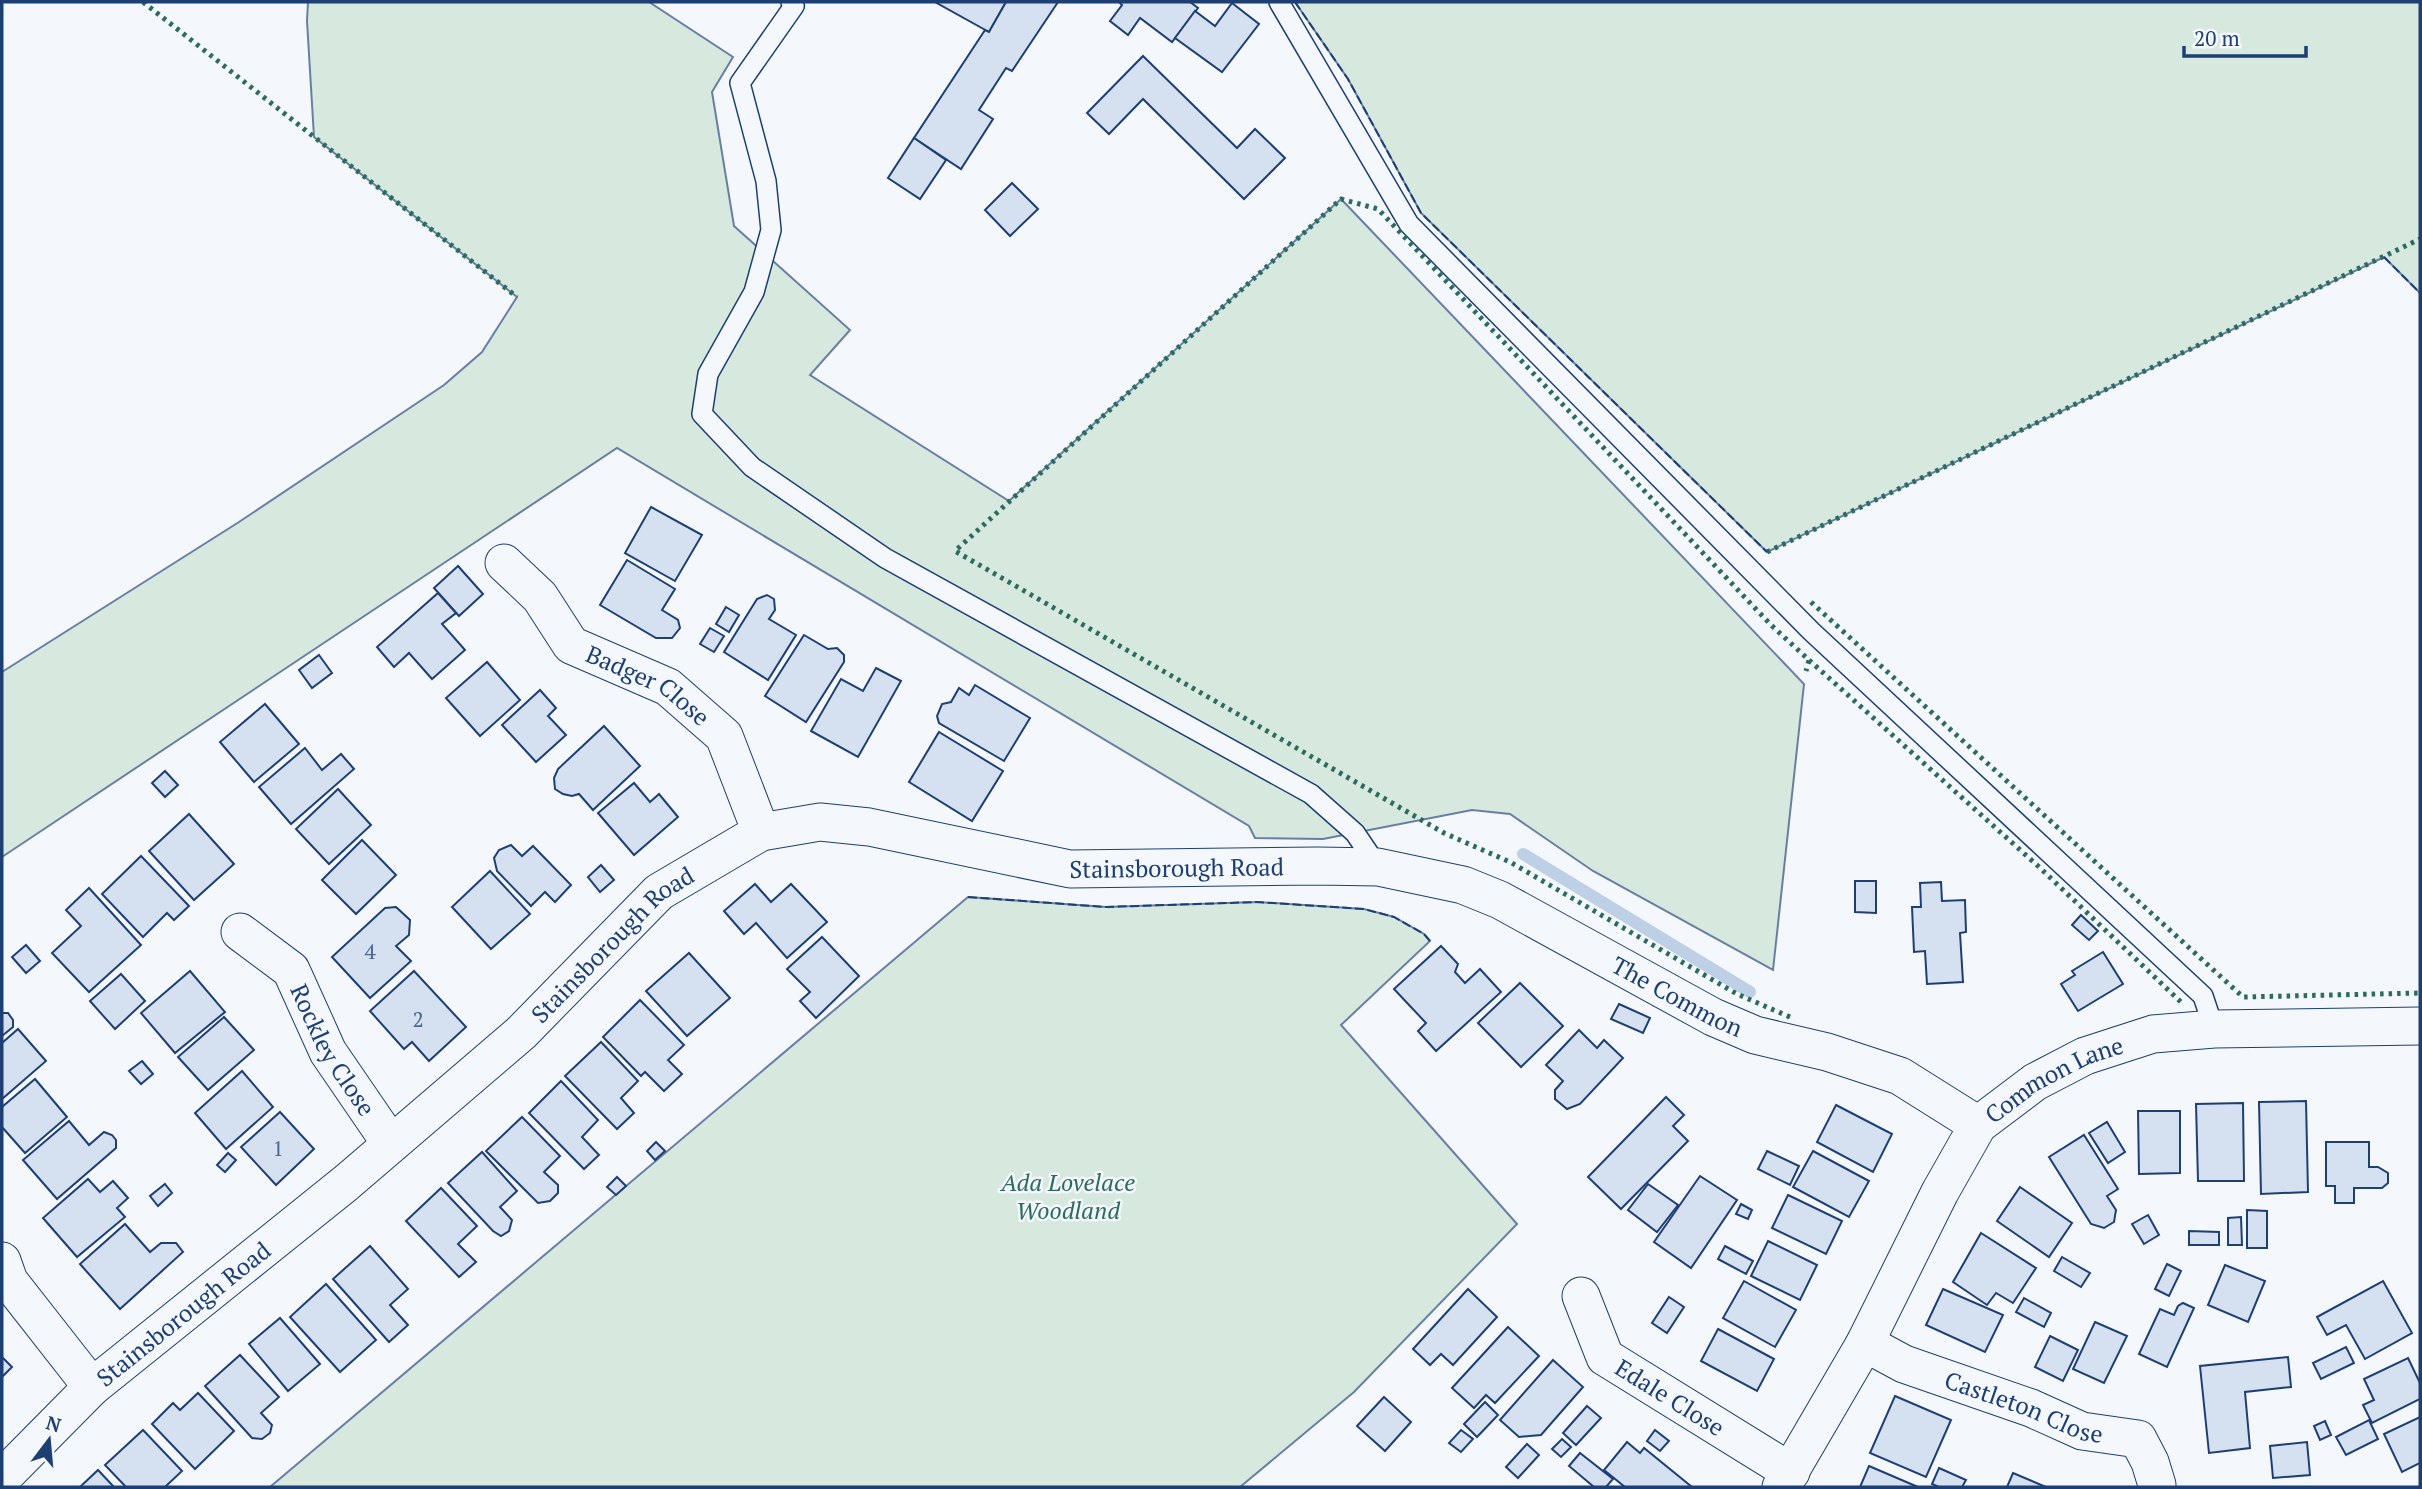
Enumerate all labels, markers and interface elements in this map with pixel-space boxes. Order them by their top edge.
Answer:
scale bar [2184,14,2306,58]
text: 20 m [2194,24,2240,52]
street label: Badger Close [581,638,717,733]
street label: Stainsborough Road [1069,850,1284,885]
street label: Stainsborough Road [524,859,700,1030]
house number: 4 [364,937,376,965]
street label: The Common [1606,948,1748,1044]
street label: Rockley Close [283,979,383,1122]
house number: 2 [412,1005,424,1033]
street label: Common Lane [1978,1029,2127,1130]
house number: 1 [272,1134,284,1162]
park label: Ada Lovelace Woodland [999,1166,1135,1226]
street label: Stainsborough Road [90,1234,277,1393]
street label: Edale Close [1609,1351,1731,1443]
street label: Castleton Close [1941,1363,2105,1450]
north arrow [14,1405,84,1475]
text: N [43,1409,65,1437]

